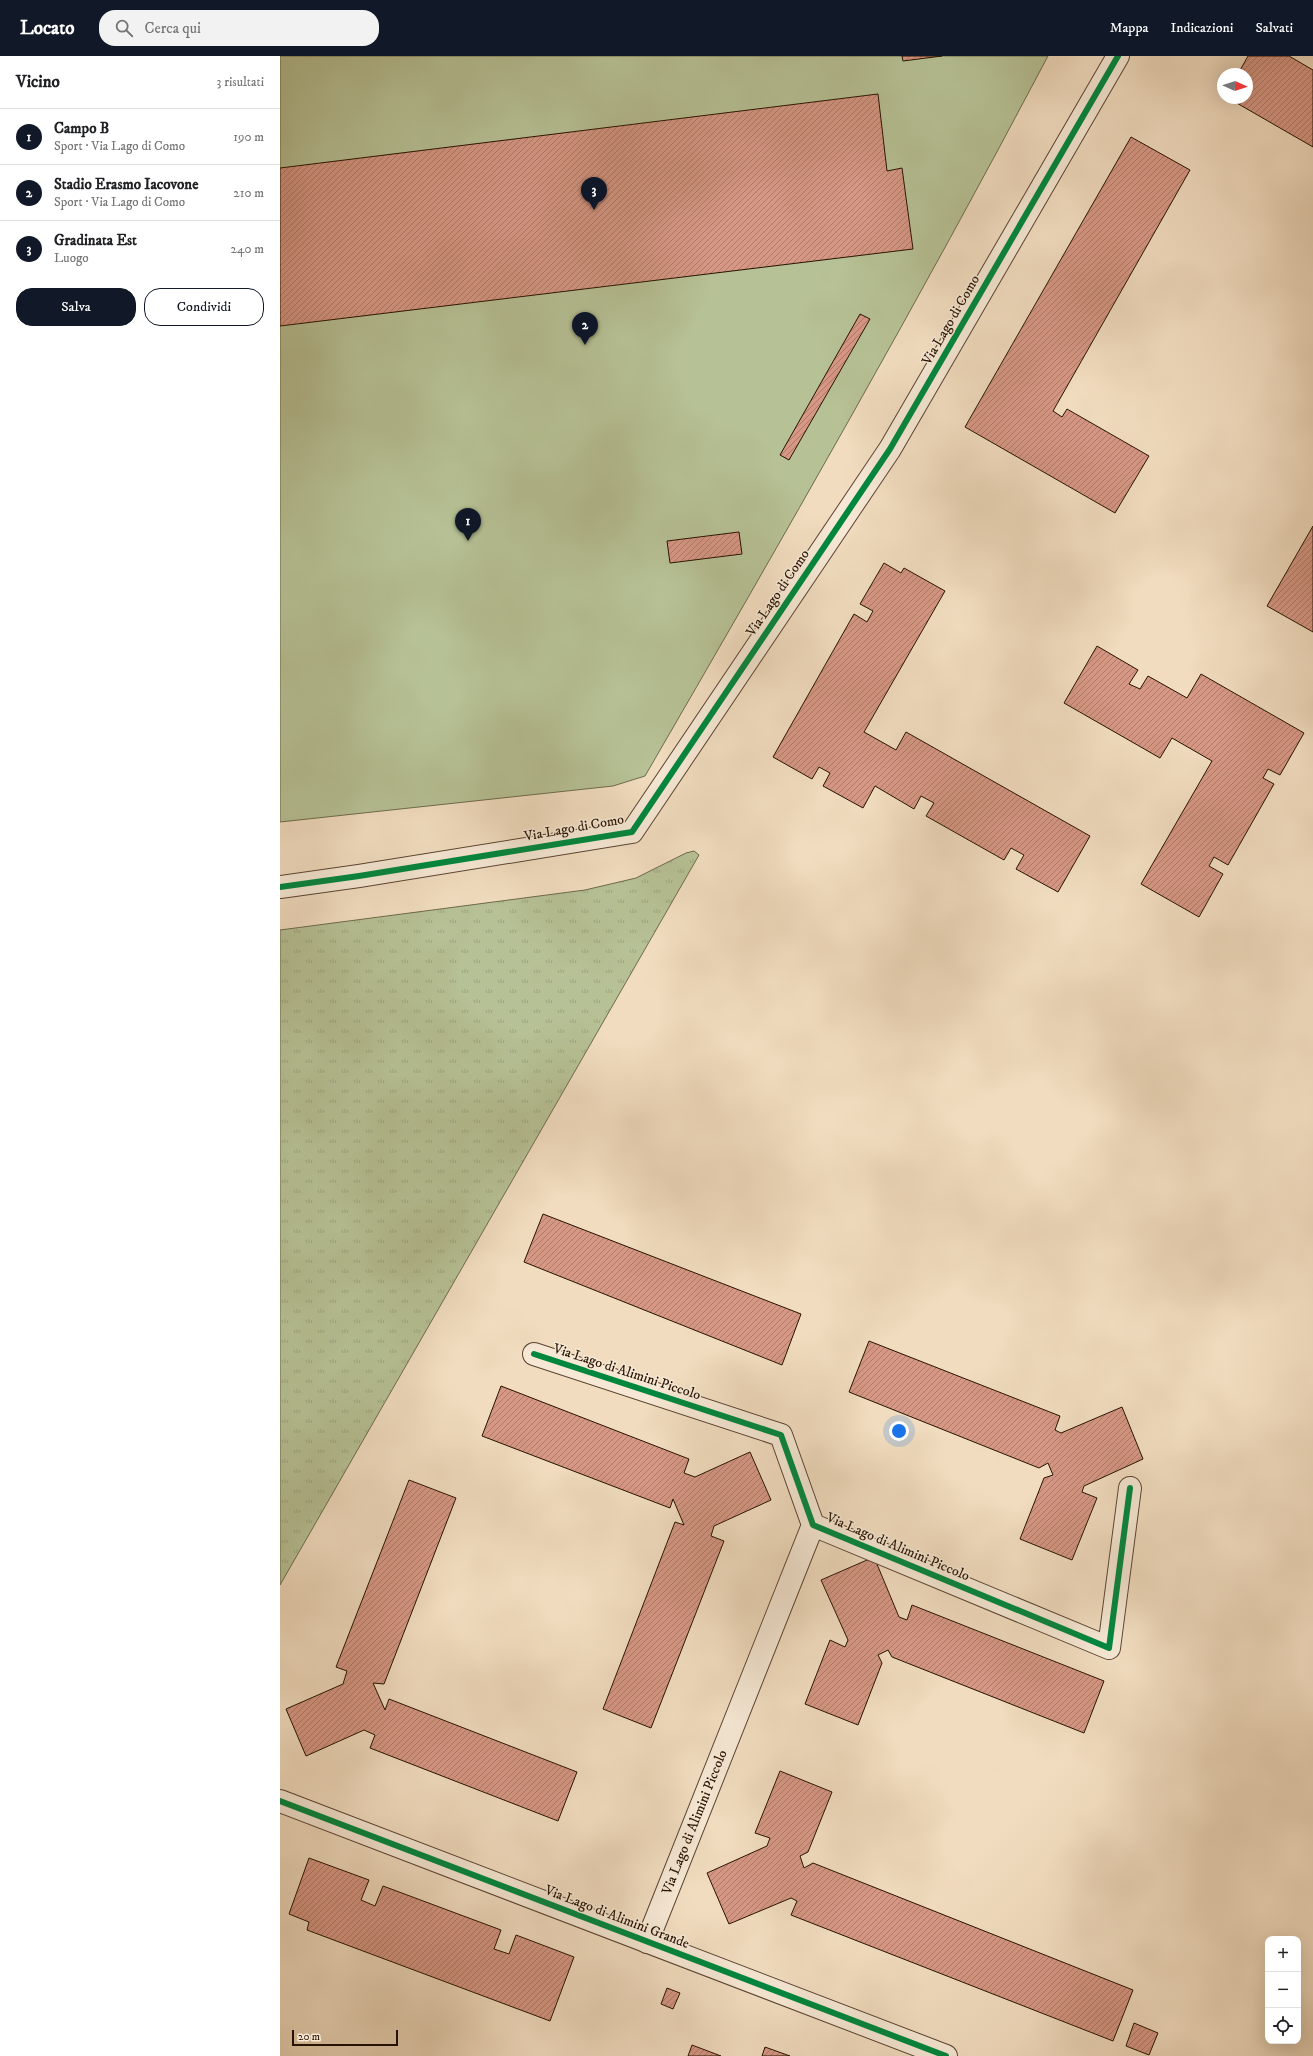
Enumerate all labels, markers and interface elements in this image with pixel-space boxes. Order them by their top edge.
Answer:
search box [99,10,379,46]
text: Locato [20,17,75,40]
icon: search [113,17,135,39]
text: Cerca qui [145,19,201,38]
text: Mappa [1110,19,1148,37]
text: Indicazioni [1170,19,1233,37]
text: Salvati [1255,19,1293,37]
north arrow [1217,68,1253,104]
text: Vicino [16,71,60,93]
text: 3 risultati [217,74,264,90]
text: Campo B [54,119,109,138]
text: 1 [27,129,31,145]
text: 190 m [233,129,264,145]
text: Sport · Via Lago di Como [54,138,185,154]
text: Stadio Erasmo Iacovone [54,175,198,194]
pin: 3 [581,177,607,210]
text: 2 [26,185,32,201]
text: 210 m [233,185,264,201]
text: Sport · Via Lago di Como [54,194,185,210]
text: Gradinata Est [54,231,137,250]
text: 3 [27,241,31,257]
text: 240 m [231,241,264,257]
text: Luogo [54,250,89,266]
street label: Via Lago di Como [917,272,984,369]
button: Salva [16,288,136,326]
button: Condividi [144,288,264,326]
pin: 2 [572,312,598,345]
pin: 1 [455,508,481,541]
street label: Via Lago di Como [742,546,814,641]
street label: Via Lago di Como [522,810,625,846]
street label: Via Lago di Alimini Piccolo [550,1339,703,1404]
your location [889,1421,909,1441]
street label: Via Lago di Alimini Piccolo [823,1508,973,1585]
street label: Via Lago di Alimini Piccolo [657,1747,732,1898]
street label: Via Lago di Alimini Grande [541,1881,692,1953]
map controls [1265,1936,1301,2044]
button: + [1265,1936,1301,1972]
button: − [1265,1972,1301,2008]
button: locate [1265,2008,1301,2044]
scale bar [292,2028,398,2047]
text: 20 m [298,2030,320,2044]

